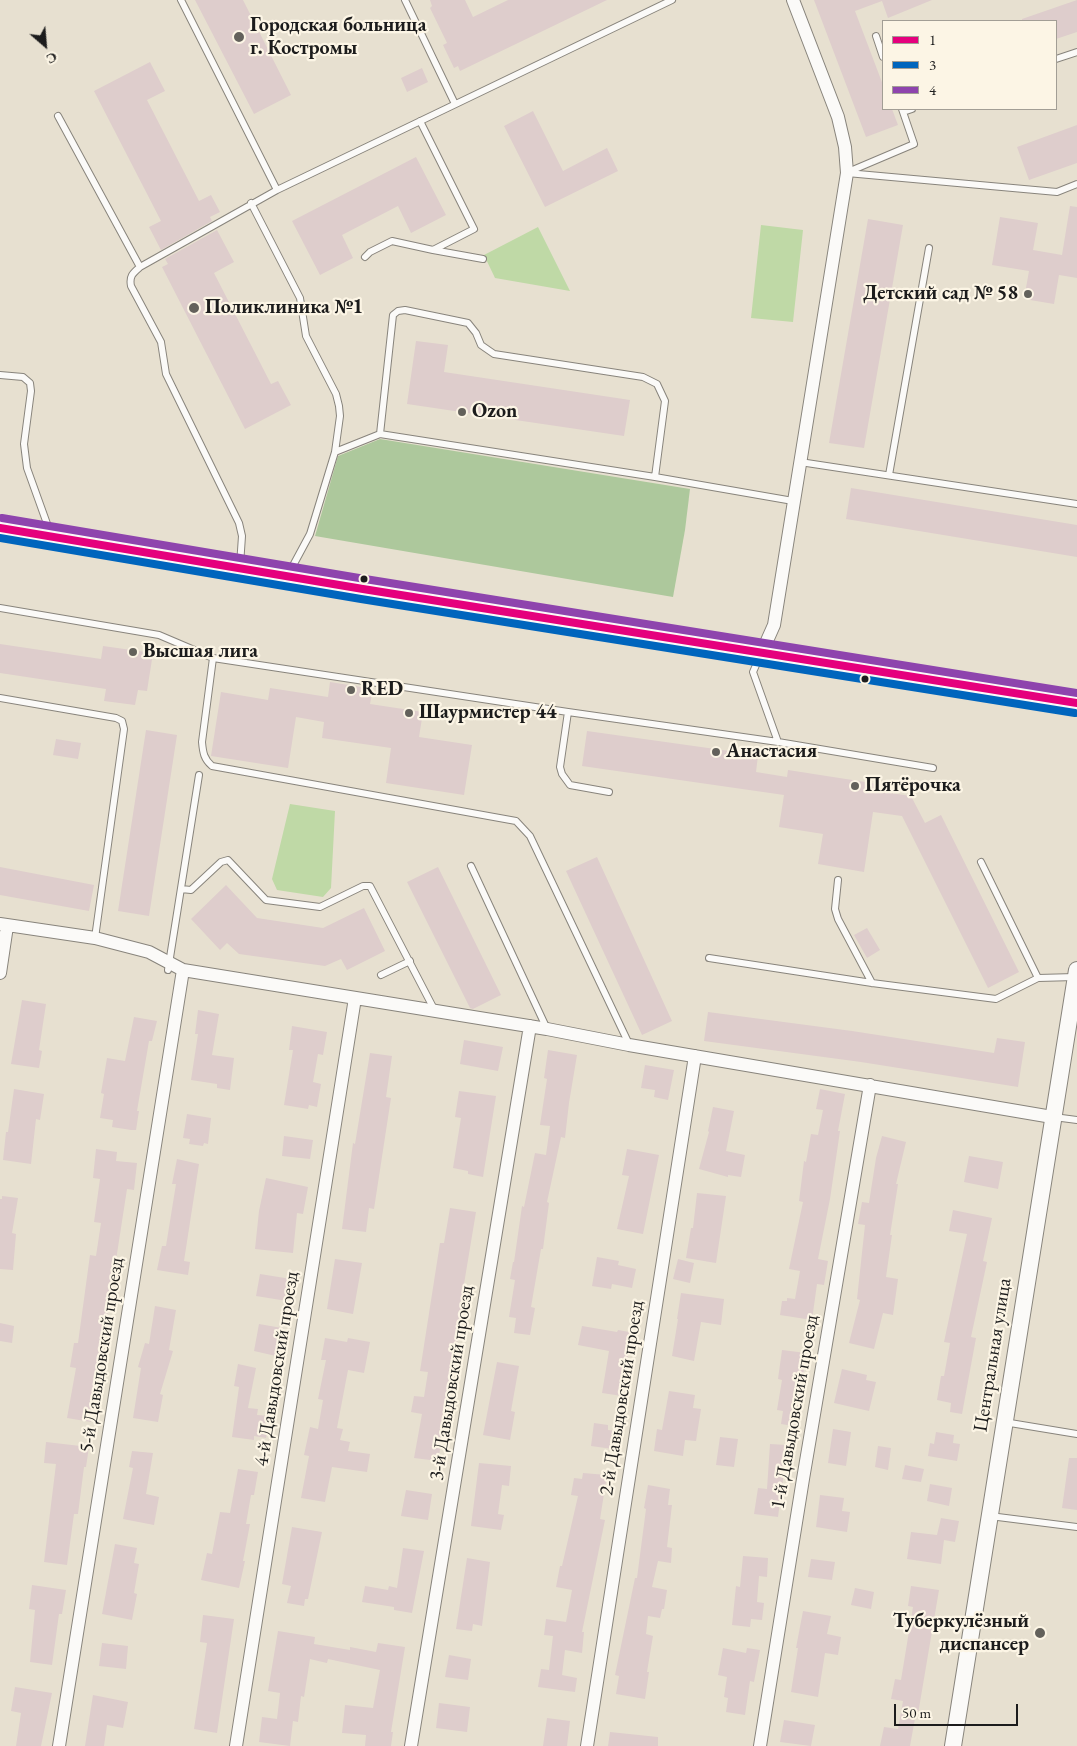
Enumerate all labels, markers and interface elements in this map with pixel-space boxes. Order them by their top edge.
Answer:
place label: Городская больница г. Костромы [250,14,426,61]
north arrow [20,20,70,70]
legend [882,20,1057,110]
marker: Городская больница г. Костромы [232,30,246,44]
text: 1 [929,30,936,49]
text: С [43,48,60,69]
text: 3 [929,55,936,74]
text: 4 [929,80,936,99]
place label: Детский сад № 58 [863,282,1018,306]
marker: Детский сад № 58 [1022,288,1034,300]
place label: Поликлиника №1 [205,296,363,320]
marker: Поликлиника №1 [187,301,201,315]
place label: Ozon [472,400,517,424]
marker: Ozon [456,406,468,418]
unlabelled marker [359,574,369,584]
place label: Высшая лига [143,640,258,664]
marker: Высшая лига [127,646,139,658]
unlabelled marker [860,674,870,684]
place label: RED [361,678,403,702]
marker: RED [345,684,357,696]
place label: Шаурмистер 44 [419,701,557,725]
marker: Шаурмистер 44 [403,707,415,719]
place label: Анастасия [726,740,817,764]
marker: Анастасия [710,746,722,758]
place label: Пятёрочка [865,774,961,798]
marker: Пятёрочка [849,780,861,792]
street label: 5-й Давыдовский проезд [75,1256,129,1454]
street label: 4-й Давыдовский проезд [250,1270,304,1468]
street label: Центральная улица [969,1276,1017,1434]
street label: 3-й Давыдовский проезд [425,1284,479,1482]
street label: 2-й Давыдовский проезд [595,1299,649,1497]
street label: 1-й Давыдовский проезд [766,1313,824,1511]
place label: Туберкулёзный диспансер [893,1610,1029,1657]
marker: Туберкулёзный диспансер [1033,1626,1047,1640]
scale bar [897,1694,1021,1726]
text: 50 m [902,1703,931,1722]

